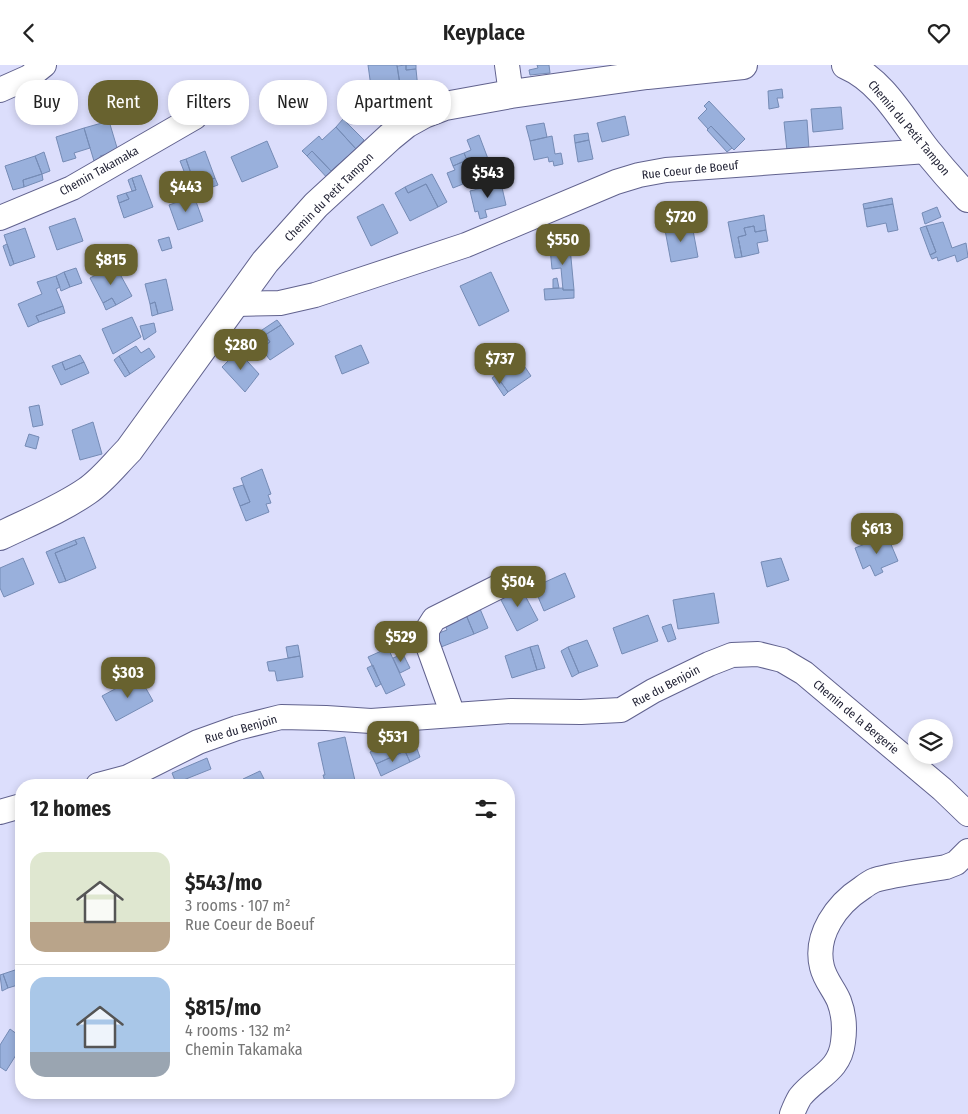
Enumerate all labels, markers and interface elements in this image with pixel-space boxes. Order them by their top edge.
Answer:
icon: back [15,19,43,47]
text: Keyplace [443,19,525,46]
icon: heart [925,19,953,47]
street label: Chemin du Petit Tampon [865,78,953,178]
chip: Buy [15,80,78,125]
chip: Rent [88,80,158,125]
chip: Filters [168,80,249,125]
chip: New [259,80,327,125]
chip: Apartment [337,80,451,125]
street label: Chemin Takamaka [57,143,141,198]
street label: Chemin du Petit Tampon [282,150,376,244]
pin: $543 [458,157,518,199]
street label: Rue Coeur de Boeuf [641,158,740,182]
text: $543 [472,163,504,182]
pin: $443 [156,171,216,213]
text: $443 [170,177,202,196]
pin: $720 [651,201,711,243]
text: $720 [666,207,696,226]
pin: $550 [533,223,593,266]
text: $550 [547,230,579,249]
pin: $815 [81,243,141,286]
text: $815 [96,250,126,269]
pin: $280 [211,329,271,371]
text: $280 [225,335,257,354]
pin: $737 [470,343,530,385]
text: $737 [486,349,514,368]
pin: $613 [847,513,907,555]
text: $613 [862,519,892,538]
pin: $504 [488,565,548,608]
text: $504 [502,572,534,591]
pin: $529 [371,621,431,663]
text: $529 [385,627,417,646]
pin: $303 [98,657,158,699]
street label: Rue du Benjoin [630,662,702,710]
text: $303 [112,663,144,682]
street label: Chemin de la Bergerie [810,677,902,757]
street label: Rue du Benjoin [203,712,279,746]
map controls [908,719,953,764]
button: layers [908,719,953,764]
pin: $531 [363,721,423,763]
text: $531 [378,727,408,746]
icon: filters [472,795,500,823]
text: 12 homes [30,796,111,822]
text: $543/mo [185,870,262,896]
icon: home [70,872,130,932]
text: 3 rooms · 107 m² [185,896,291,915]
text: Rue Coeur de Boeuf [185,915,314,934]
text: $815/mo [185,995,261,1021]
icon: home [70,997,130,1057]
text: 4 rooms · 132 m² [185,1021,291,1040]
text: Chemin Takamaka [185,1040,303,1059]

